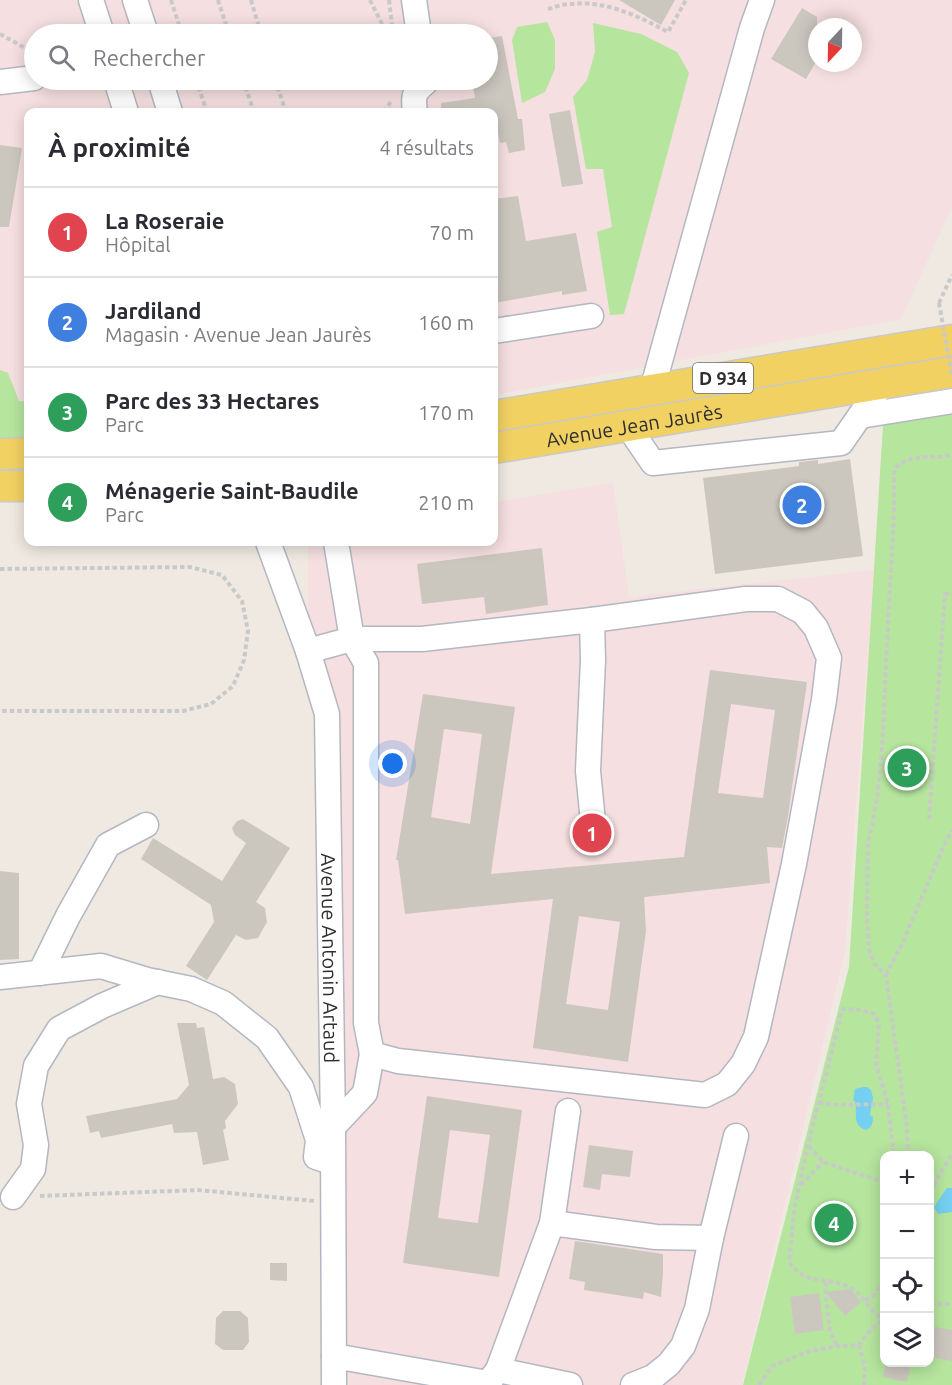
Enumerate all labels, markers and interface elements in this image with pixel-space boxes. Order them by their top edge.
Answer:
north arrow [808,18,862,72]
search box [24,24,498,90]
icon: search [45,41,78,74]
text: Rechercher [93,45,205,70]
text: À proximité [48,133,190,162]
text: 4 résultats [380,136,474,159]
text: La Roseraie [105,208,224,233]
text: 1 [62,221,73,244]
text: 70 m [430,221,474,244]
text: Hôpital [105,233,171,256]
text: Jardiland [105,298,201,323]
text: 2 [62,311,73,334]
text: 160 m [418,311,474,334]
text: Magasin · Avenue Jean Jaurès [105,323,371,346]
road number: D 934 [693,363,753,393]
text: Parc des 33 Hectares [105,388,319,413]
street label: Avenue Jean Jaurès [544,399,724,451]
text: 3 [62,401,73,424]
text: 170 m [418,401,474,424]
text: Parc [105,413,144,436]
text: Ménagerie Saint-Baudile [105,478,359,503]
pin: 2 [782,482,822,528]
text: 4 [62,491,73,514]
text: 210 m [418,491,474,514]
text: Parc [105,503,144,526]
pin: 3 [888,746,926,790]
your location [378,749,407,778]
pin: 1 [572,810,612,856]
street label: Avenue Antonin Artaud [318,853,344,1063]
map controls [880,1151,934,1367]
button: + [880,1151,934,1205]
pin: 4 [814,1200,854,1246]
button: − [880,1205,934,1259]
button: locate [880,1259,934,1313]
button: layers [880,1313,934,1367]

